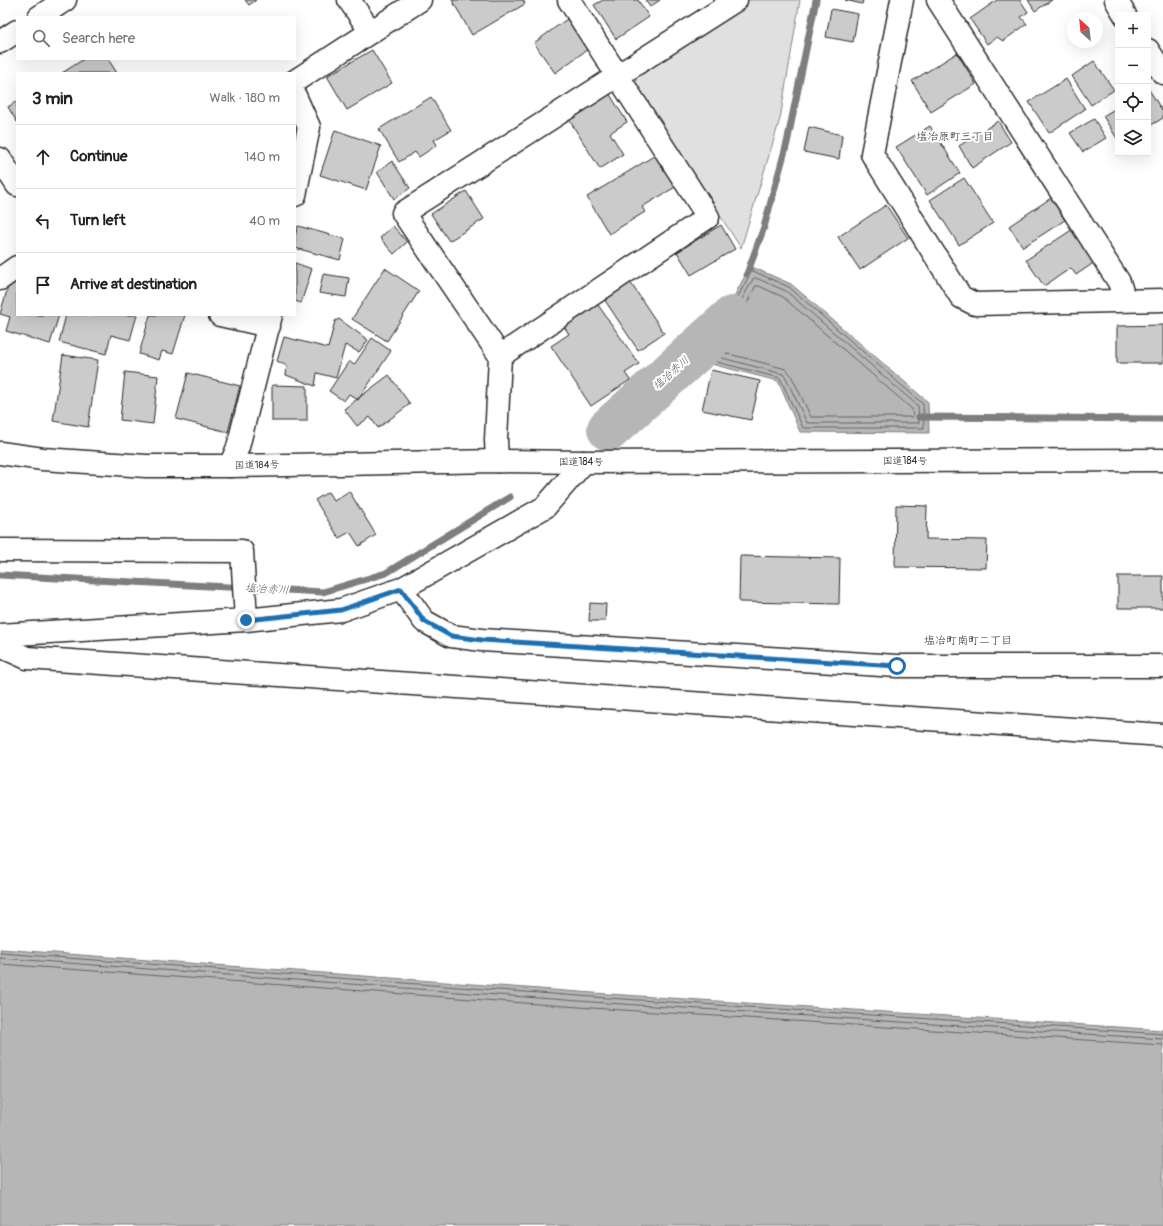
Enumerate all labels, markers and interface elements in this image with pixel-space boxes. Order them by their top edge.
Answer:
north arrow [1067,12,1103,48]
map controls [1115,12,1151,156]
button: + [1115,12,1151,48]
search box [16,16,296,60]
icon: search [30,27,52,49]
text: Search here [62,29,135,48]
button: − [1115,48,1151,84]
button: locate [1115,84,1151,120]
text: 3 min [32,88,73,109]
text: Walk · 180 m [210,90,280,106]
button: layers [1115,120,1151,156]
district label: 塩冶原町三丁目 [917,130,994,143]
icon: ahead [32,146,54,168]
text: Continue [70,147,128,166]
text: 140 m [244,149,280,165]
icon: left [32,210,54,232]
text: Turn left [70,211,126,230]
text: 40 m [249,213,280,229]
icon: arrive [32,274,54,296]
text: Arrive at destination [70,275,197,294]
water label: 塩冶赤川 [650,353,692,393]
street label: 国道184号 [883,455,927,467]
street label: 国道184号 [559,456,603,468]
street label: 国道184号 [235,459,279,471]
water label: 塩冶赤川 [245,581,289,597]
route end [237,611,255,629]
district label: 塩冶町南町二丁目 [924,634,1012,647]
route start [888,657,906,675]

